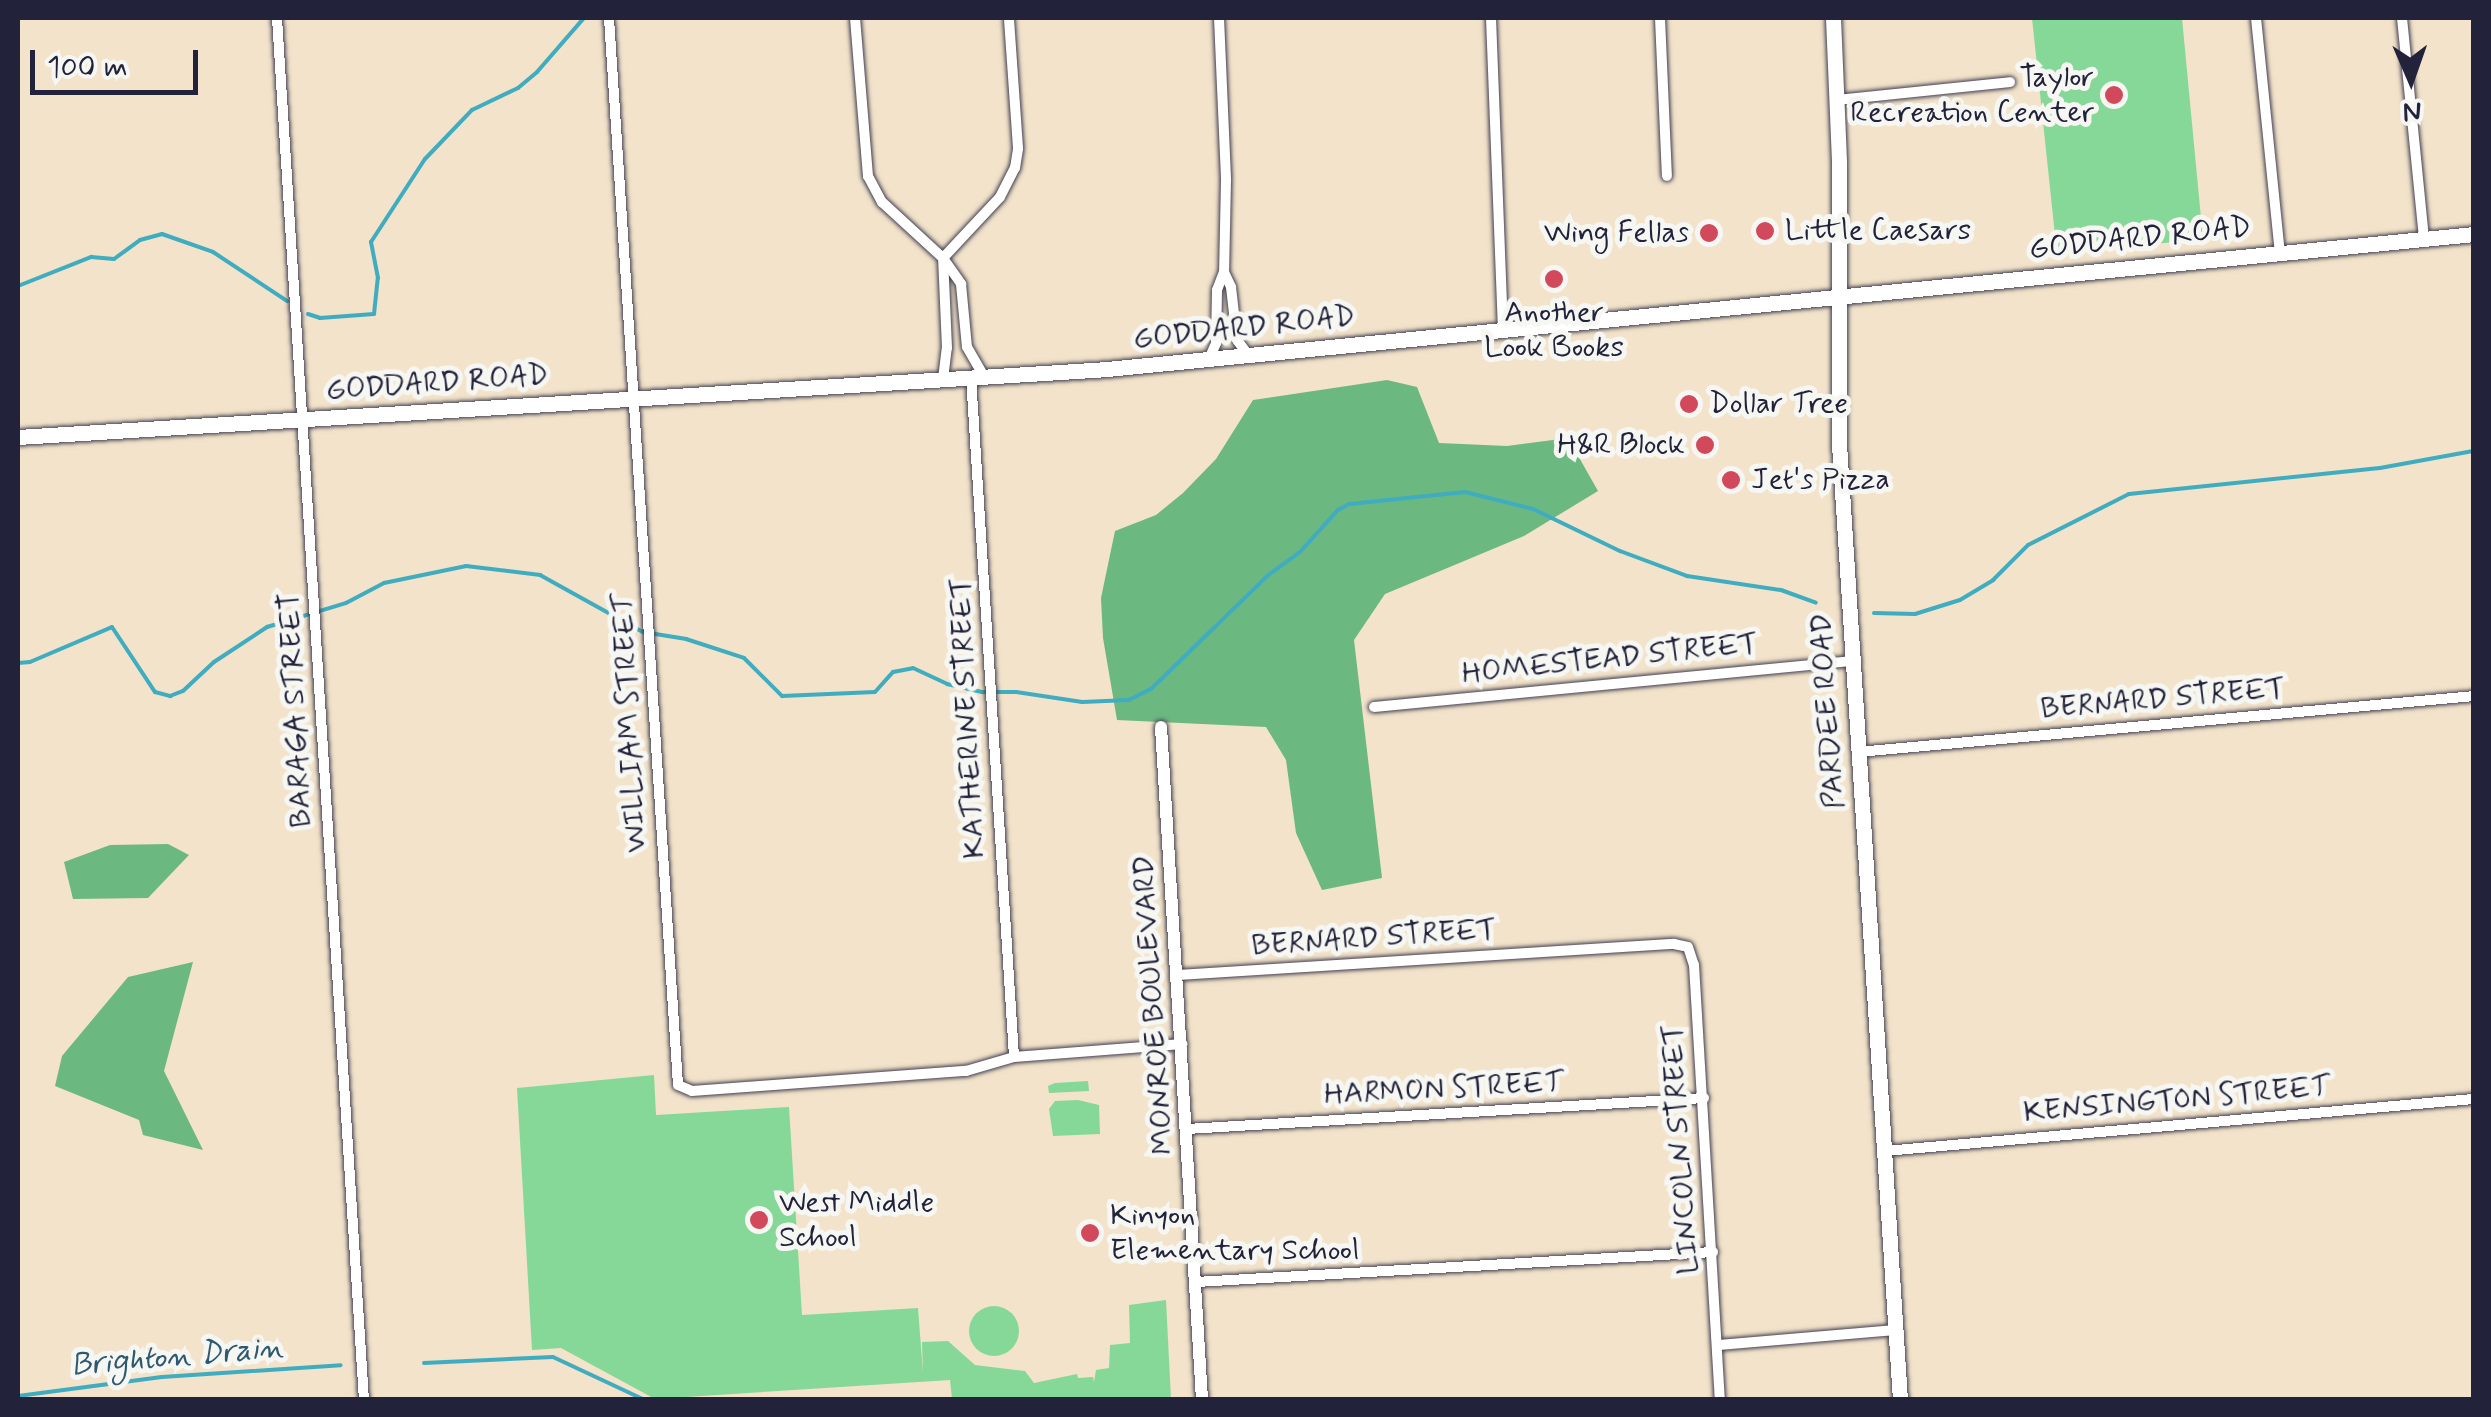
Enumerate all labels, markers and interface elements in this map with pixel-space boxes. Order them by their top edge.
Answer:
scale bar [35,30,202,92]
north arrow [2361,30,2461,130]
text: 100 m [47,48,128,87]
place label: Taylor Recreation Center [1855,60,2094,130]
marker: Taylor Recreation Center [2103,84,2125,106]
text: N [2402,92,2422,129]
street label: GODDARD ROAD [2029,210,2251,268]
place label: Little Caesars [1785,213,1980,249]
place label: Wing Fellas [1544,215,1689,251]
marker: Little Caesars [1754,220,1776,242]
marker: Wing Fellas [1698,222,1720,244]
marker: Another Look Books [1543,268,1565,290]
place label: Another Look Books [1484,295,1624,366]
street label: GODDARD ROAD [1133,299,1355,357]
street label: GODDARD ROAD [327,357,547,409]
place label: Dollar Tree [1709,386,1843,422]
marker: Dollar Tree [1678,393,1700,415]
place label: H&R Block [1557,427,1685,463]
marker: H&R Block [1694,434,1716,456]
place label: Jet's Pizza [1751,462,1891,498]
marker: Jet's Pizza [1720,469,1742,491]
street label: KATHERINE STREET [943,575,993,861]
street label: BARAGA STREET [272,591,320,829]
street label: WILLIAM STREET [605,592,655,854]
street label: PARDEE ROAD [1803,612,1853,810]
street label: HOMESTEAD STREET [1459,625,1761,693]
street label: BERNARD STREET [2037,670,2289,728]
street label: MONROE BOULEVARD [1126,854,1182,1156]
street label: BERNARD STREET [1249,911,1499,965]
street label: LINCOLN STREET [1654,1021,1708,1277]
street label: HARMON STREET [1323,1065,1565,1113]
street label: KENSINGTON STREET [2021,1069,2333,1131]
place label: West Middle School [779,1185,934,1256]
place label: Kinyon Elementary School [1110,1198,1359,1268]
marker: West Middle School [748,1209,770,1231]
marker: Kinyon Elementary School [1079,1222,1101,1244]
water label: Brighton Drain [69,1329,285,1385]

